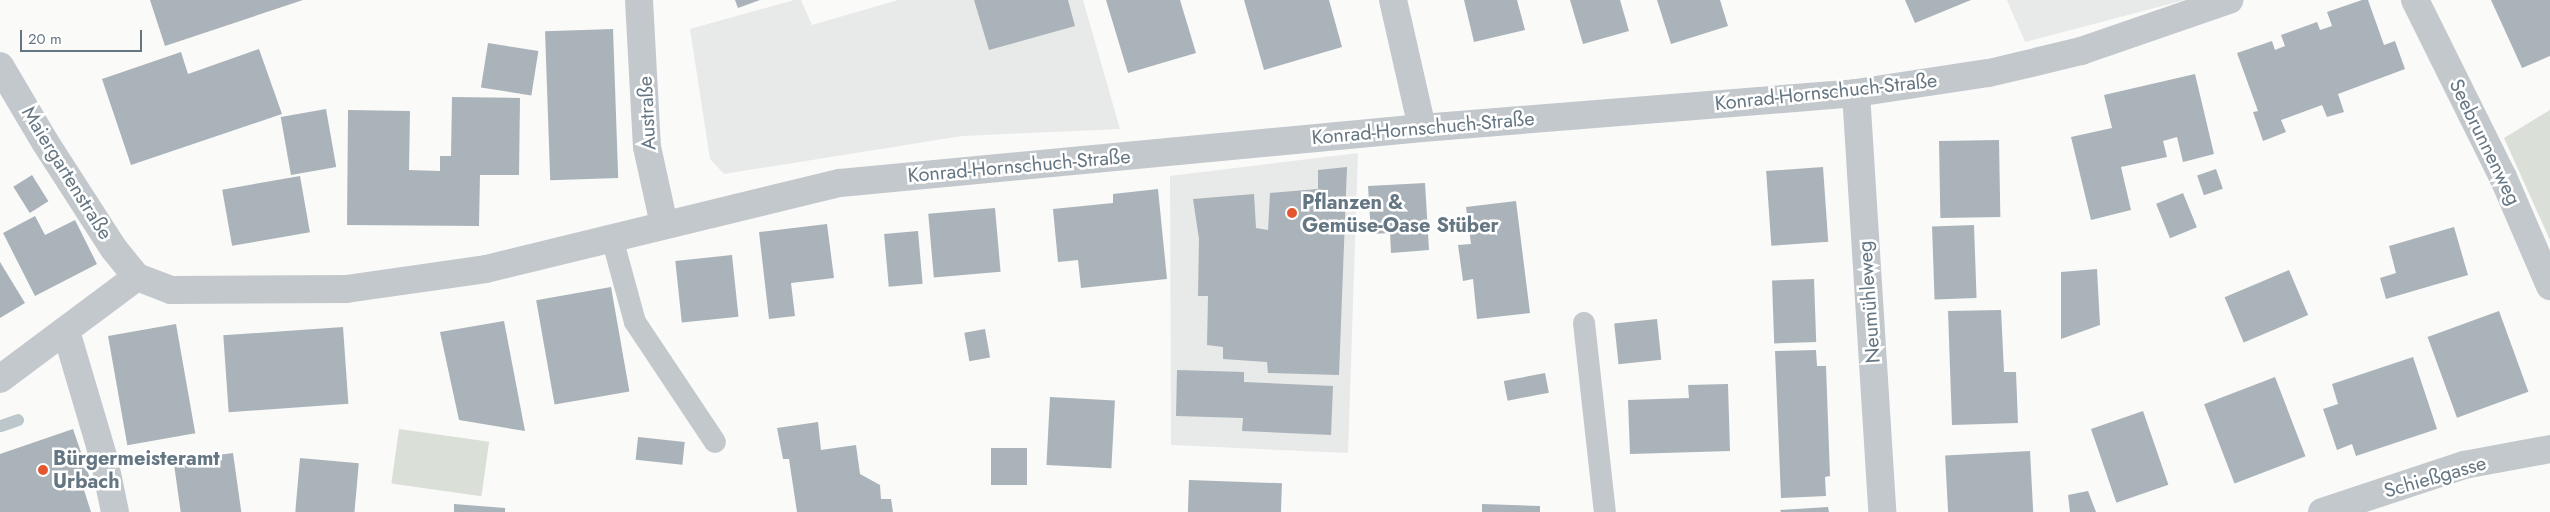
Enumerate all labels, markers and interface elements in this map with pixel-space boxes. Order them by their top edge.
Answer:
scale bar [22,20,145,52]
text: 20 m [28,28,62,50]
street label: Konrad-Hornschuch-Straße [1714,68,1938,116]
street label: Austraße [633,75,661,151]
street label: Seebrunnenweg [2444,75,2526,209]
street label: Maiergartenstraße [16,102,118,244]
street label: Konrad-Hornschuch-Straße [1311,106,1535,150]
street label: Konrad-Hornschuch-Straße [907,144,1131,188]
place label: Pflanzen & Gemüse-Oase Stüber [1302,190,1499,237]
marker: Pflanzen & Gemüse-Oase Stüber [1286,207,1298,219]
street label: Neumühleweg [1853,240,1885,364]
place label: Bürgermeisteramt Urbach [53,446,220,493]
street label: Schießgasse [2381,451,2489,503]
marker: Bürgermeisteramt Urbach [37,464,49,476]

